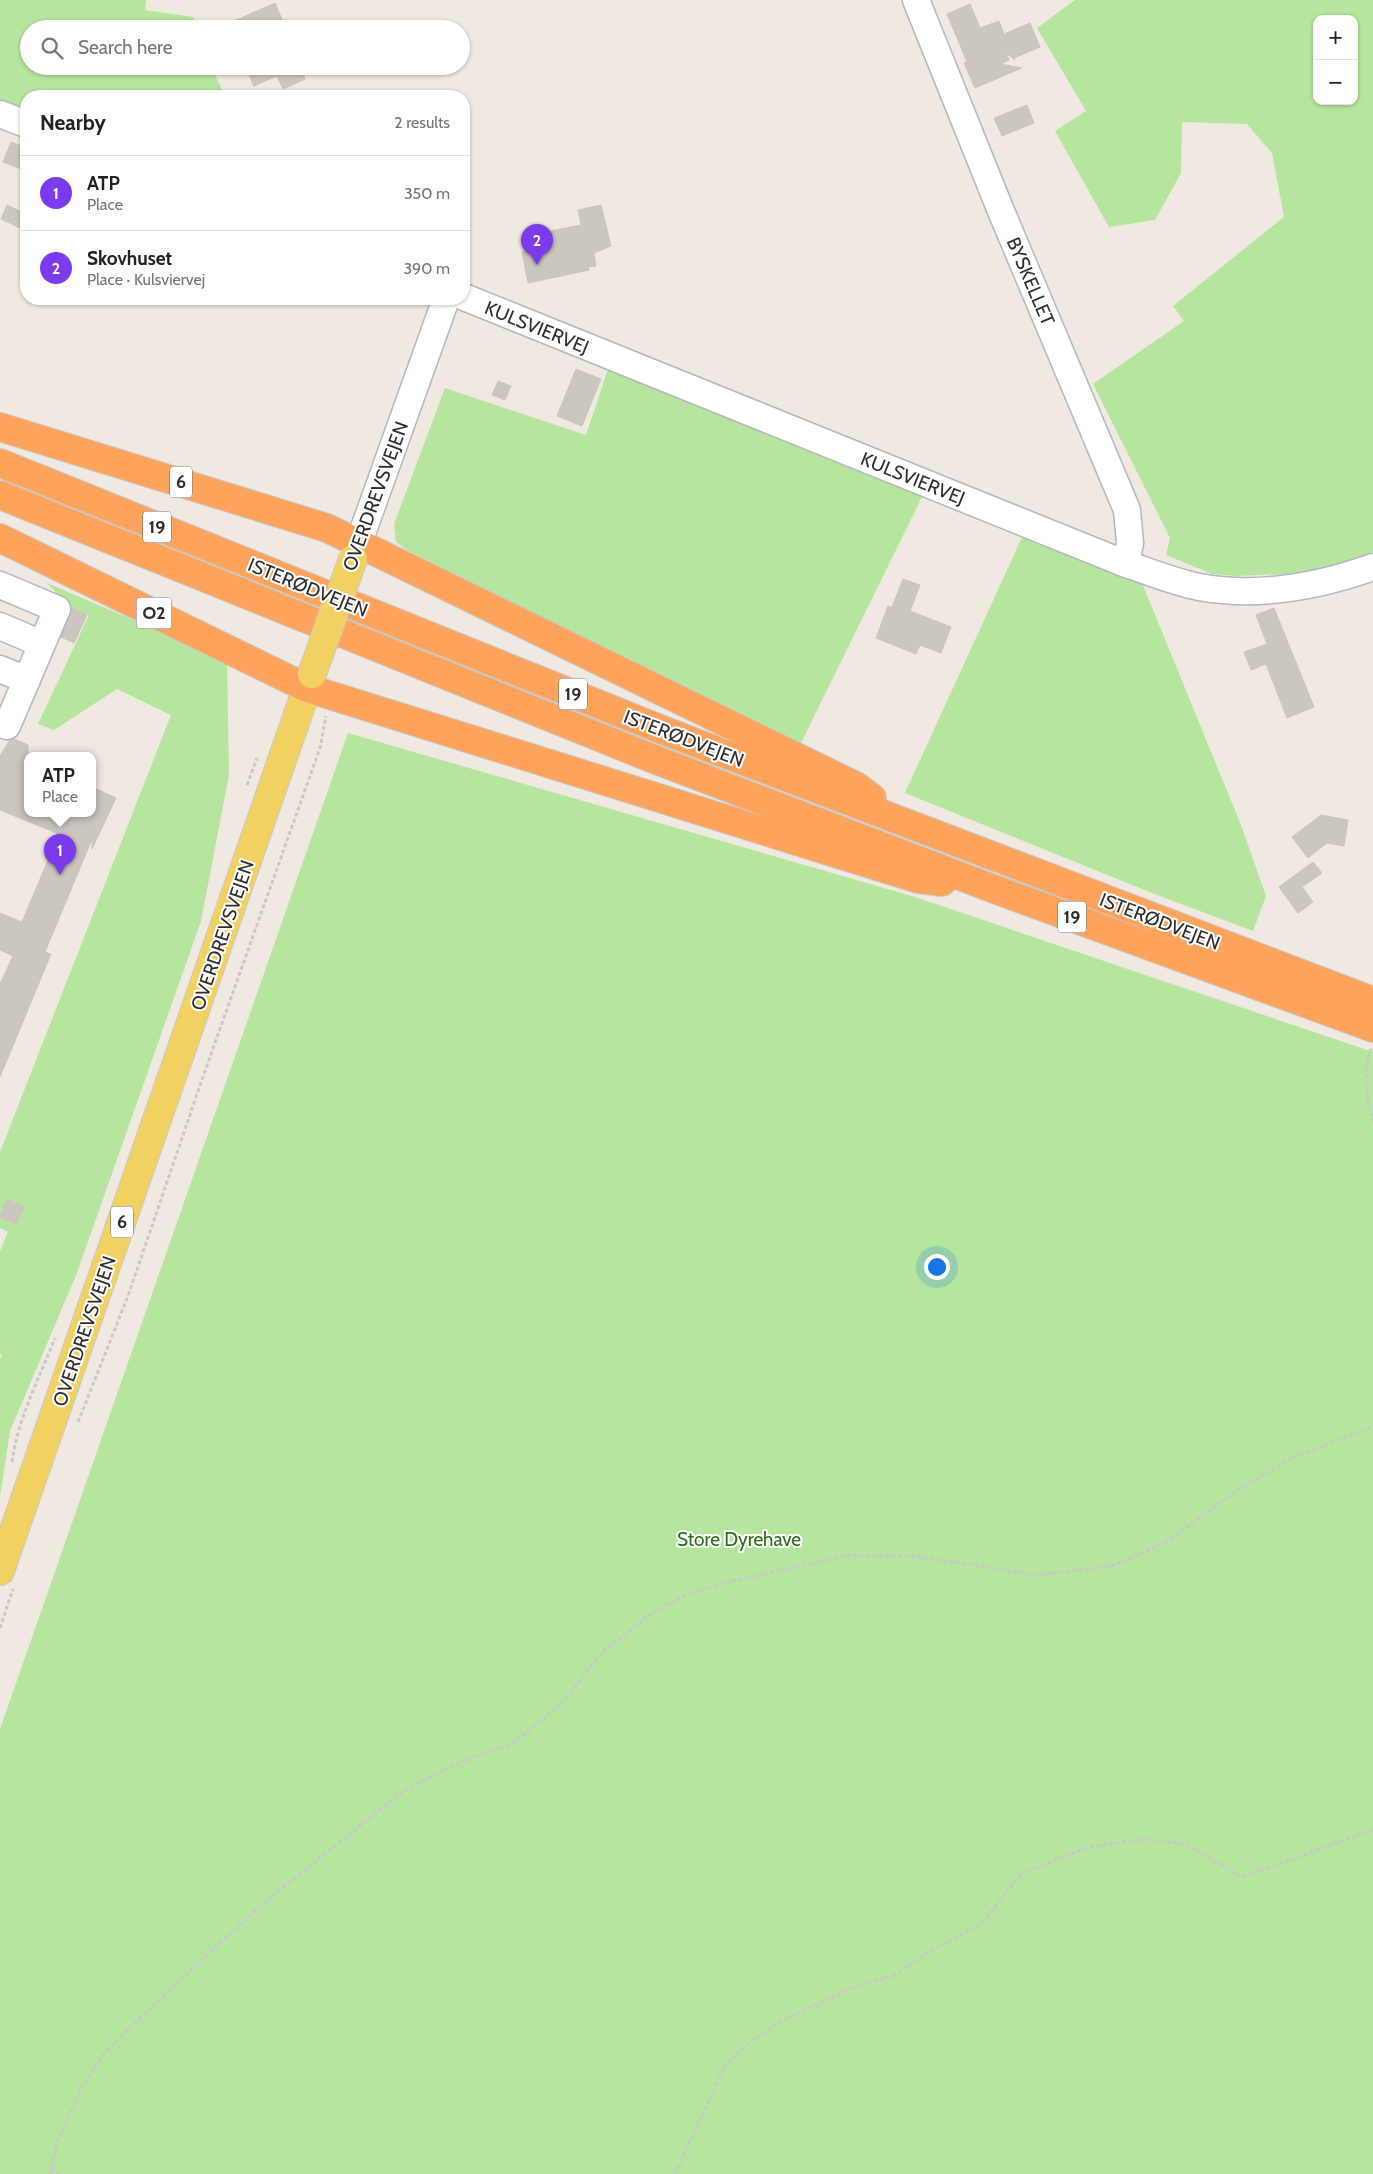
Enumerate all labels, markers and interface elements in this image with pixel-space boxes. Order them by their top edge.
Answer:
map controls [1313,15,1358,105]
button: + [1313,15,1358,60]
search box [20,20,470,75]
icon: search [38,34,66,62]
text: Search here [78,36,172,59]
button: − [1313,60,1358,105]
text: Nearby [40,110,106,135]
text: 2 results [394,113,450,132]
text: ATP [87,172,120,195]
text: 1 [53,184,59,203]
text: 350 m [404,184,450,203]
text: Place [87,195,123,214]
pin: 2 [521,224,553,265]
street label: BYSKELLET [1002,234,1059,329]
text: Skovhuset [87,247,172,270]
text: 2 [52,259,60,278]
text: 390 m [403,259,450,278]
text: Place · Kulsviervej [87,270,205,289]
street label: KULSVIERVEJ [481,296,592,359]
street label: OVERDREVSVEJEN [338,418,413,574]
street label: KULSVIERVEJ [857,447,968,510]
road number: 6 [170,467,192,498]
road number: 19 [143,512,171,542]
street label: ISTERØDVEJEN [245,553,371,622]
road number: O2 [136,598,172,628]
road number: 19 [559,679,587,710]
street label: ISTERØDVEJEN [620,705,747,772]
popup [24,752,96,817]
text: ATP [42,764,75,787]
text: Place [42,787,78,806]
pin: 1 [44,834,76,875]
street label: OVERDREVSVEJEN [186,857,259,1013]
street label: ISTERØDVEJEN [1096,888,1223,955]
road number: 19 [1058,902,1086,932]
road number: 6 [111,1206,133,1238]
street label: OVERDREVSVEJEN [48,1253,121,1409]
your location [924,1254,950,1280]
park label: Store Dyrehave [677,1528,801,1551]

